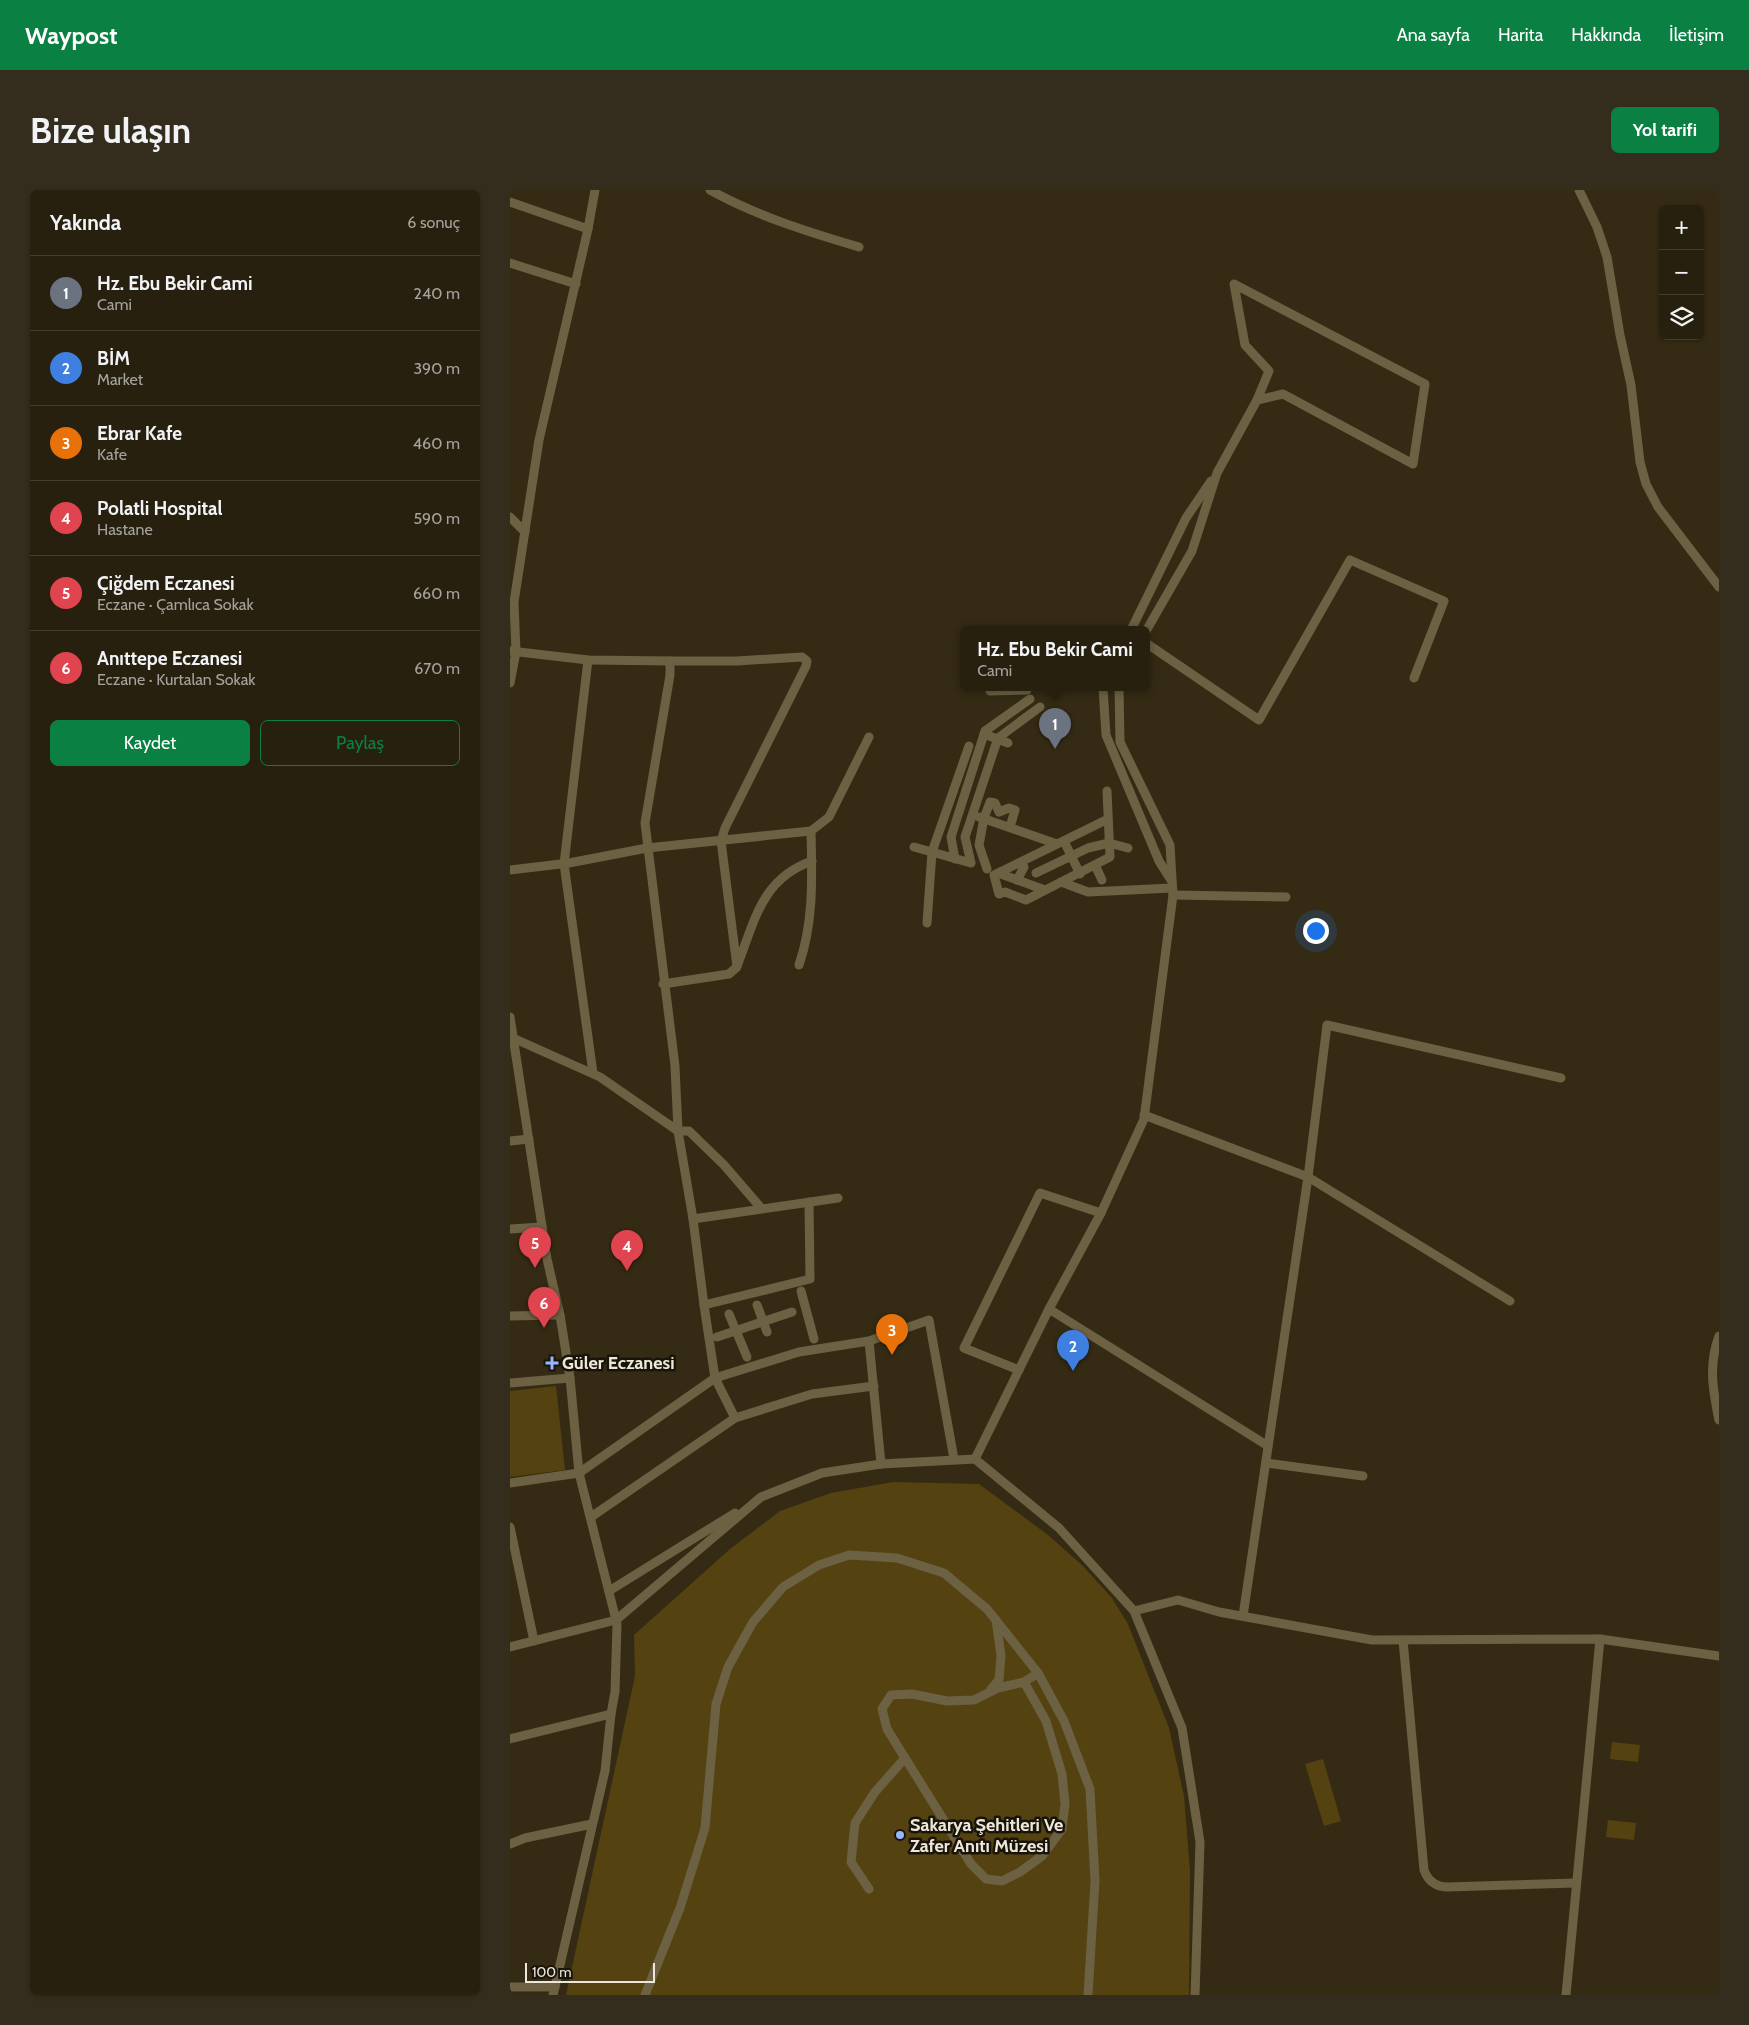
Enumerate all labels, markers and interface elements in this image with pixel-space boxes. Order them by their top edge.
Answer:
text: Waypost [25,21,117,50]
text: Ana sayfa [1397,24,1470,46]
text: Harita [1498,24,1543,46]
text: Hakkında [1571,24,1641,46]
text: İletişim [1669,24,1724,46]
button: Yol tarifi [1611,107,1719,153]
text: Bize ulaşın [30,109,191,152]
map controls [1659,205,1704,340]
button: + [1659,205,1704,250]
text: Yakında [50,210,121,235]
text: 6 sonuç [407,213,460,232]
button: − [1659,250,1704,295]
text: Hz. Ebu Bekir Cami [97,272,253,295]
text: 1 [63,284,69,303]
text: 240 m [414,284,460,303]
text: Cami [97,295,132,314]
button: layers [1659,295,1704,340]
text: BİM [97,347,130,370]
text: 2 [62,359,70,378]
text: 390 m [413,359,460,378]
text: Market [97,370,143,389]
text: Ebrar Kafe [97,422,182,445]
text: 3 [62,434,70,453]
text: 460 m [413,434,460,453]
text: Kafe [97,445,127,464]
text: Polatli Hospital [97,497,223,520]
text: 4 [61,509,71,528]
text: 590 m [413,509,460,528]
text: Hastane [97,520,153,539]
text: Çiğdem Eczanesi [97,572,235,595]
text: 5 [62,584,70,603]
text: 660 m [413,584,460,603]
text: Eczane · Çamlıca Sokak [97,595,254,614]
popup [960,626,1150,691]
text: Hz. Ebu Bekir Cami [977,638,1133,661]
text: Anıttepe Eczanesi [97,647,242,670]
text: 6 [62,659,71,678]
text: 670 m [414,659,460,678]
text: Cami [977,661,1012,680]
text: Eczane · Kurtalan Sokak [97,670,256,689]
pin: 1 [1039,708,1071,749]
button: Kaydet [50,720,250,766]
button: Paylaş [260,720,460,766]
your location [1303,918,1329,944]
pin: 5 [519,1227,551,1268]
pin: 4 [611,1230,643,1271]
pin: 6 [528,1287,560,1328]
pin: 3 [876,1314,908,1355]
pin: 2 [1057,1330,1089,1371]
place label: Güler Eczanesi [562,1352,675,1374]
marker: Güler Eczanesi [546,1357,558,1369]
place label: Sakarya Şehitleri Ve Zafer Anıtı Müzesi [910,1814,1063,1857]
marker: Sakarya Şehitleri Ve Zafer Anıtı Müzesi [894,1829,906,1841]
scale bar [525,1960,655,1983]
text: 100 m [532,1963,572,1981]

